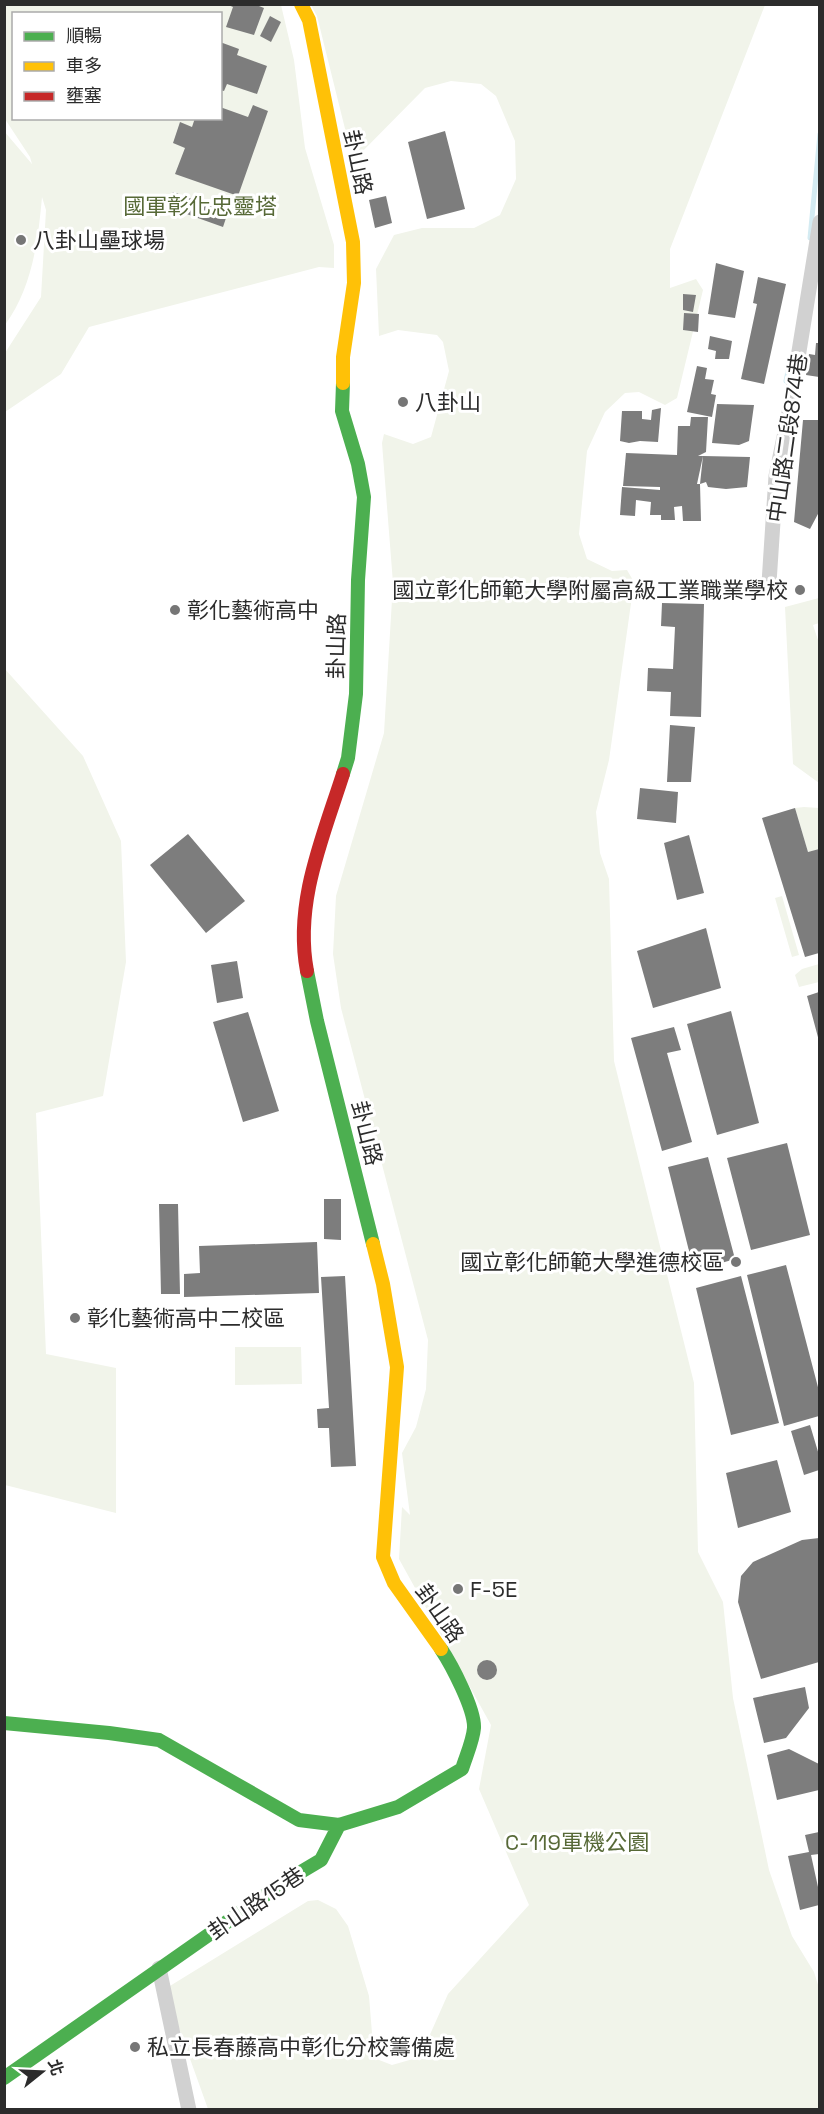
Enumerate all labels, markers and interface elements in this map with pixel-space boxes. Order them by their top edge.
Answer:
legend [12,12,222,120]
text: 順暢 [66,24,102,47]
text: 車多 [66,54,102,77]
text: 壅塞 [66,84,102,107]
street label: 卦山路 [337,127,379,197]
park label: 國軍彰化忠靈塔 [123,192,277,220]
place label: 八卦山壘球場 [33,226,165,254]
marker: 八卦山壘球場 [14,233,28,247]
street label: 中山路二段874巷 [761,352,813,524]
place label: 八卦山 [415,388,481,416]
marker: 八卦山 [396,395,410,409]
place label: 國立彰化師範大學附屬高級工業職業學校 [392,576,788,604]
marker: 國立彰化師範大學附屬高級工業職業學校 [793,583,807,597]
place label: 彰化藝術高中 [187,596,319,624]
marker: 彰化藝術高中 [168,603,182,617]
street label: 卦山路 [321,613,351,679]
street label: 卦山路 [345,1098,389,1168]
place label: 國立彰化師範大學進德校區 [460,1248,724,1276]
marker: 國立彰化師範大學進德校區 [729,1255,743,1269]
place label: 彰化藝術高中二校區 [87,1304,285,1332]
marker: 彰化藝術高中二校區 [68,1311,82,1325]
place label: F-5E [470,1575,517,1603]
street label: 卦山路 [410,1578,470,1648]
marker: F-5E [451,1582,465,1596]
park label: C-119軍機公園 [505,1828,649,1856]
street label: 卦山路15巷 [202,1861,310,1945]
place label: 私立長春藤高中彰化分校籌備處 [147,2033,455,2061]
marker: 私立長春藤高中彰化分校籌備處 [128,2040,142,2054]
north arrow [12,2042,72,2102]
text: 北 [43,2057,68,2078]

